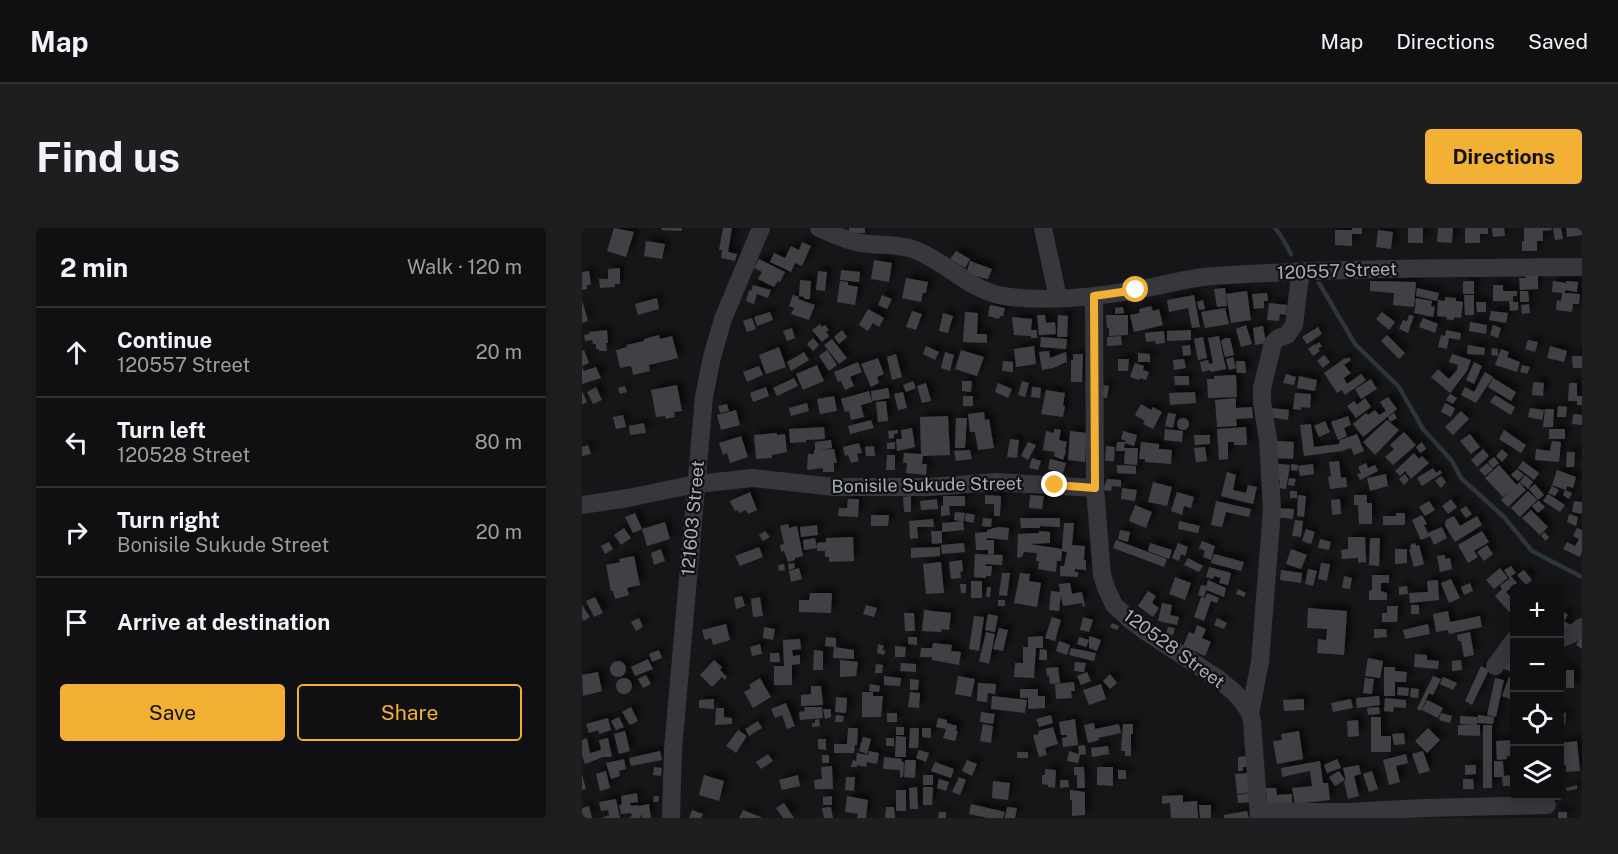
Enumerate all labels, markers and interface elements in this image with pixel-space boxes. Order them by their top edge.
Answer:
text: Map [30,25,89,58]
text: Map [1321,29,1363,54]
text: Directions [1396,29,1495,54]
text: Saved [1528,29,1588,54]
button: Directions [1425,129,1582,184]
text: Find us [36,132,180,181]
text: 2 min [60,252,128,283]
text: Walk · 120 m [407,255,522,279]
street label: 120557 Street [1277,258,1397,283]
route start [1122,276,1148,302]
text: Continue [117,327,212,353]
icon: ahead [60,336,93,369]
text: 20 m [476,340,522,364]
text: 120557 Street [117,353,250,377]
text: Turn left [117,417,206,443]
icon: left [60,426,93,459]
text: 80 m [475,430,522,454]
text: 120528 Street [117,443,250,467]
street label: 121603 Street [677,459,708,576]
route end [1041,471,1067,497]
street label: Bonisile Sukude Street [831,472,1023,497]
text: Turn right [117,507,220,533]
icon: right [60,516,93,549]
text: 20 m [476,520,522,544]
text: Bonisile Sukude Street [117,533,329,557]
map controls [1510,584,1564,800]
button: + [1510,584,1564,638]
street label: 120528 Street [1120,605,1229,692]
icon: arrive [60,606,93,639]
text: Arrive at destination [117,609,330,635]
button: − [1510,638,1564,692]
button: Save [60,684,285,741]
button: Share [297,684,522,741]
button: locate [1510,692,1564,746]
button: layers [1510,746,1564,800]

